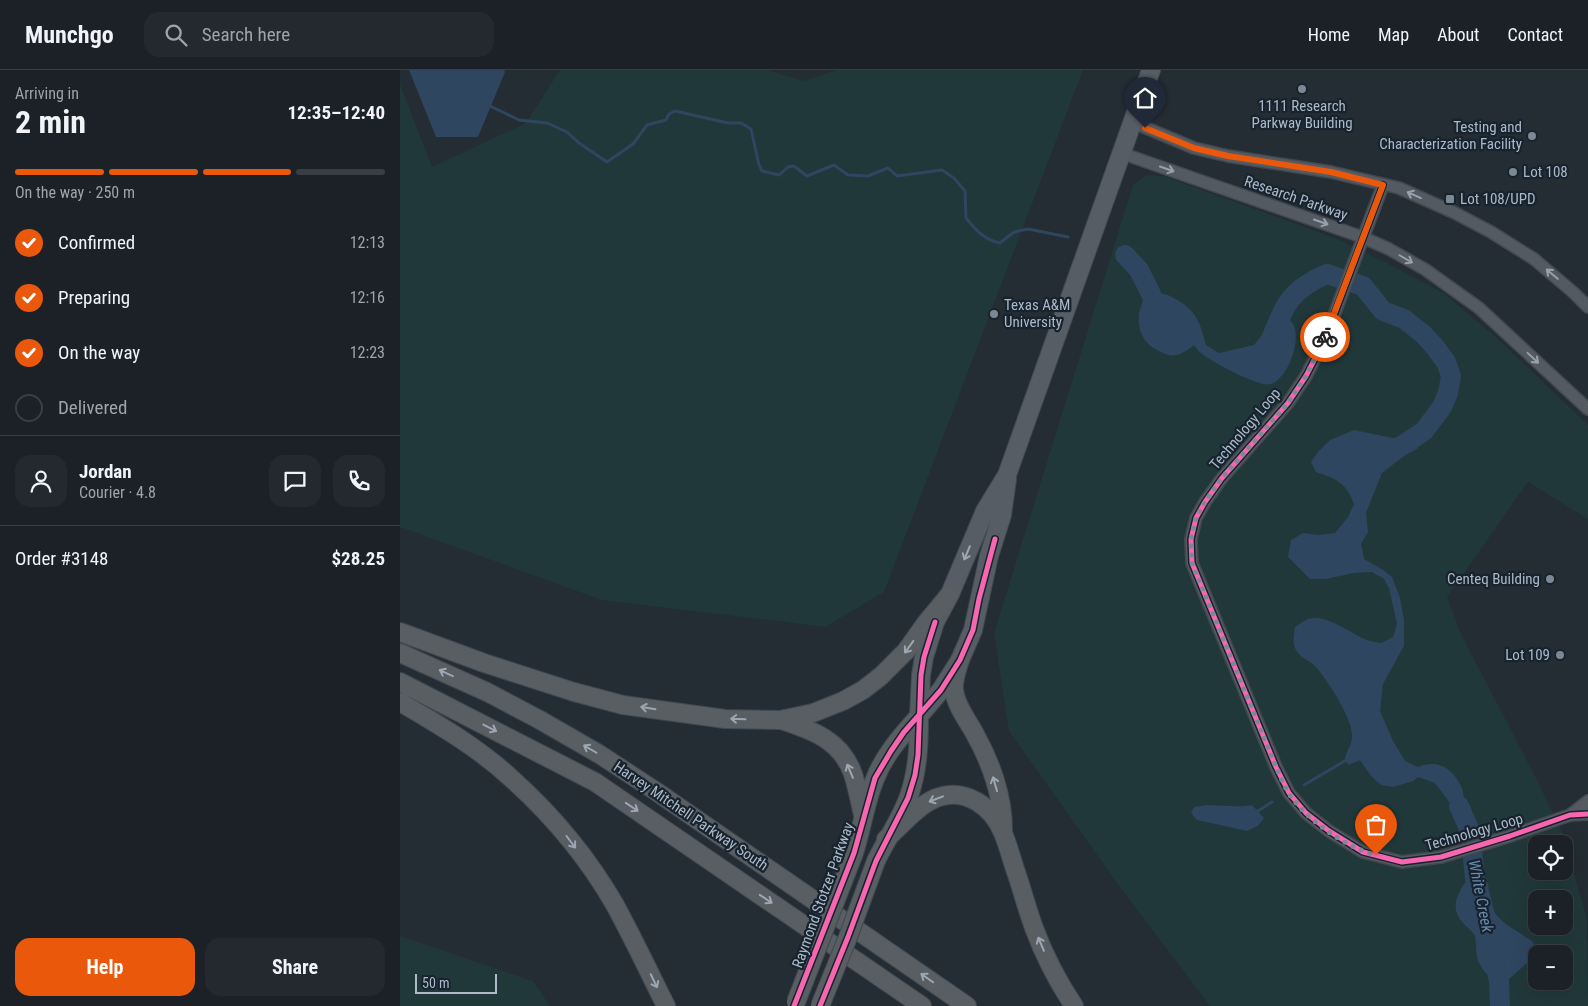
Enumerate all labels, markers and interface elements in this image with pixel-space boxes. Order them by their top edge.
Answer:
search box [144,12,494,57]
text: Munchgo [25,21,114,49]
icon: search [162,21,190,49]
text: Search here [202,23,290,46]
text: Home [1308,24,1350,45]
text: Map [1378,24,1409,45]
text: About [1437,24,1479,45]
text: Contact [1507,24,1563,45]
pin [1124,77,1166,128]
marker: 1111 Research Parkway Building [1296,83,1308,95]
text: Arriving in [15,84,79,103]
icon: home [1131,84,1159,112]
place label: 1111 Research Parkway Building [1251,97,1353,132]
text: 12:35–12:40 [287,101,385,124]
text: 2 min [15,103,86,141]
place label: Testing and Characterization Facility [1379,118,1522,153]
marker: Testing and Characterization Facility [1526,130,1538,142]
place label: Lot 108 [1523,163,1568,181]
one-way arrow [1159,165,1174,174]
marker: Lot 108 [1507,166,1519,178]
street label: Research Parkway [1242,172,1350,224]
text: On the way · 250 m [15,183,135,202]
one-way arrow [1407,189,1422,199]
place label: Lot 108/UPD [1460,190,1536,208]
marker: Lot 108/UPD [1444,193,1456,205]
one-way arrow [1312,218,1328,227]
icon: check [15,229,43,257]
text: Confirmed [58,231,135,254]
text: 12:13 [350,233,385,252]
one-way arrow [1398,254,1412,264]
one-way arrow [1545,269,1558,280]
icon: check [15,284,43,312]
text: Preparing [58,286,130,309]
text: 12:16 [350,288,385,307]
place label: Texas A&M University [1004,296,1070,331]
marker: Texas A&M University [988,308,1000,320]
courier [1300,312,1350,362]
icon: bike [1311,323,1339,351]
icon: check [15,339,43,367]
text: On the way [58,341,140,364]
text: 12:23 [350,343,385,362]
one-way arrow [1527,352,1540,364]
street label: Technology Loop [1206,385,1284,473]
text: Delivered [58,396,127,419]
button: person [15,455,67,507]
button: chat [269,455,321,507]
button: phone [333,455,385,507]
text: Jordan [79,460,132,483]
text: Courier · 4.8 [79,483,156,502]
one-way arrow [962,545,972,560]
text: Order #3148 [15,547,108,570]
text: $28.25 [331,547,385,570]
place label: Centeq Building [1447,570,1540,588]
marker: Centeq Building [1544,573,1556,585]
one-way arrow [904,640,914,654]
place label: Lot 109 [1505,646,1550,664]
marker: Lot 109 [1554,649,1566,661]
one-way arrow [439,668,454,678]
one-way arrow [641,703,657,713]
one-way arrow [731,715,747,724]
one-way arrow [483,723,498,733]
one-way arrow [583,743,597,753]
street label: Harvey Mitchell Parkway South [610,758,772,874]
one-way arrow [845,764,855,779]
one-way arrow [989,776,999,792]
one-way arrow [929,795,944,805]
one-way arrow [625,802,639,812]
pin [1355,804,1397,855]
street label: Technology Loop [1423,809,1525,855]
icon: bag [1362,811,1390,839]
street label: Raymond Stotzer Parkway [788,820,858,970]
one-way arrow [566,835,576,849]
map controls [1528,835,1573,990]
button: locate [1528,835,1573,880]
water label: White Creek [1465,858,1498,935]
button: + [1528,890,1573,935]
one-way arrow [759,894,773,904]
one-way arrow [1036,937,1045,952]
button: Help [15,938,195,996]
button: Share [205,938,385,996]
button: − [1528,945,1573,990]
scale bar [415,971,498,994]
one-way arrow [650,973,659,988]
one-way arrow [920,973,934,983]
text: 50 m [422,975,450,991]

